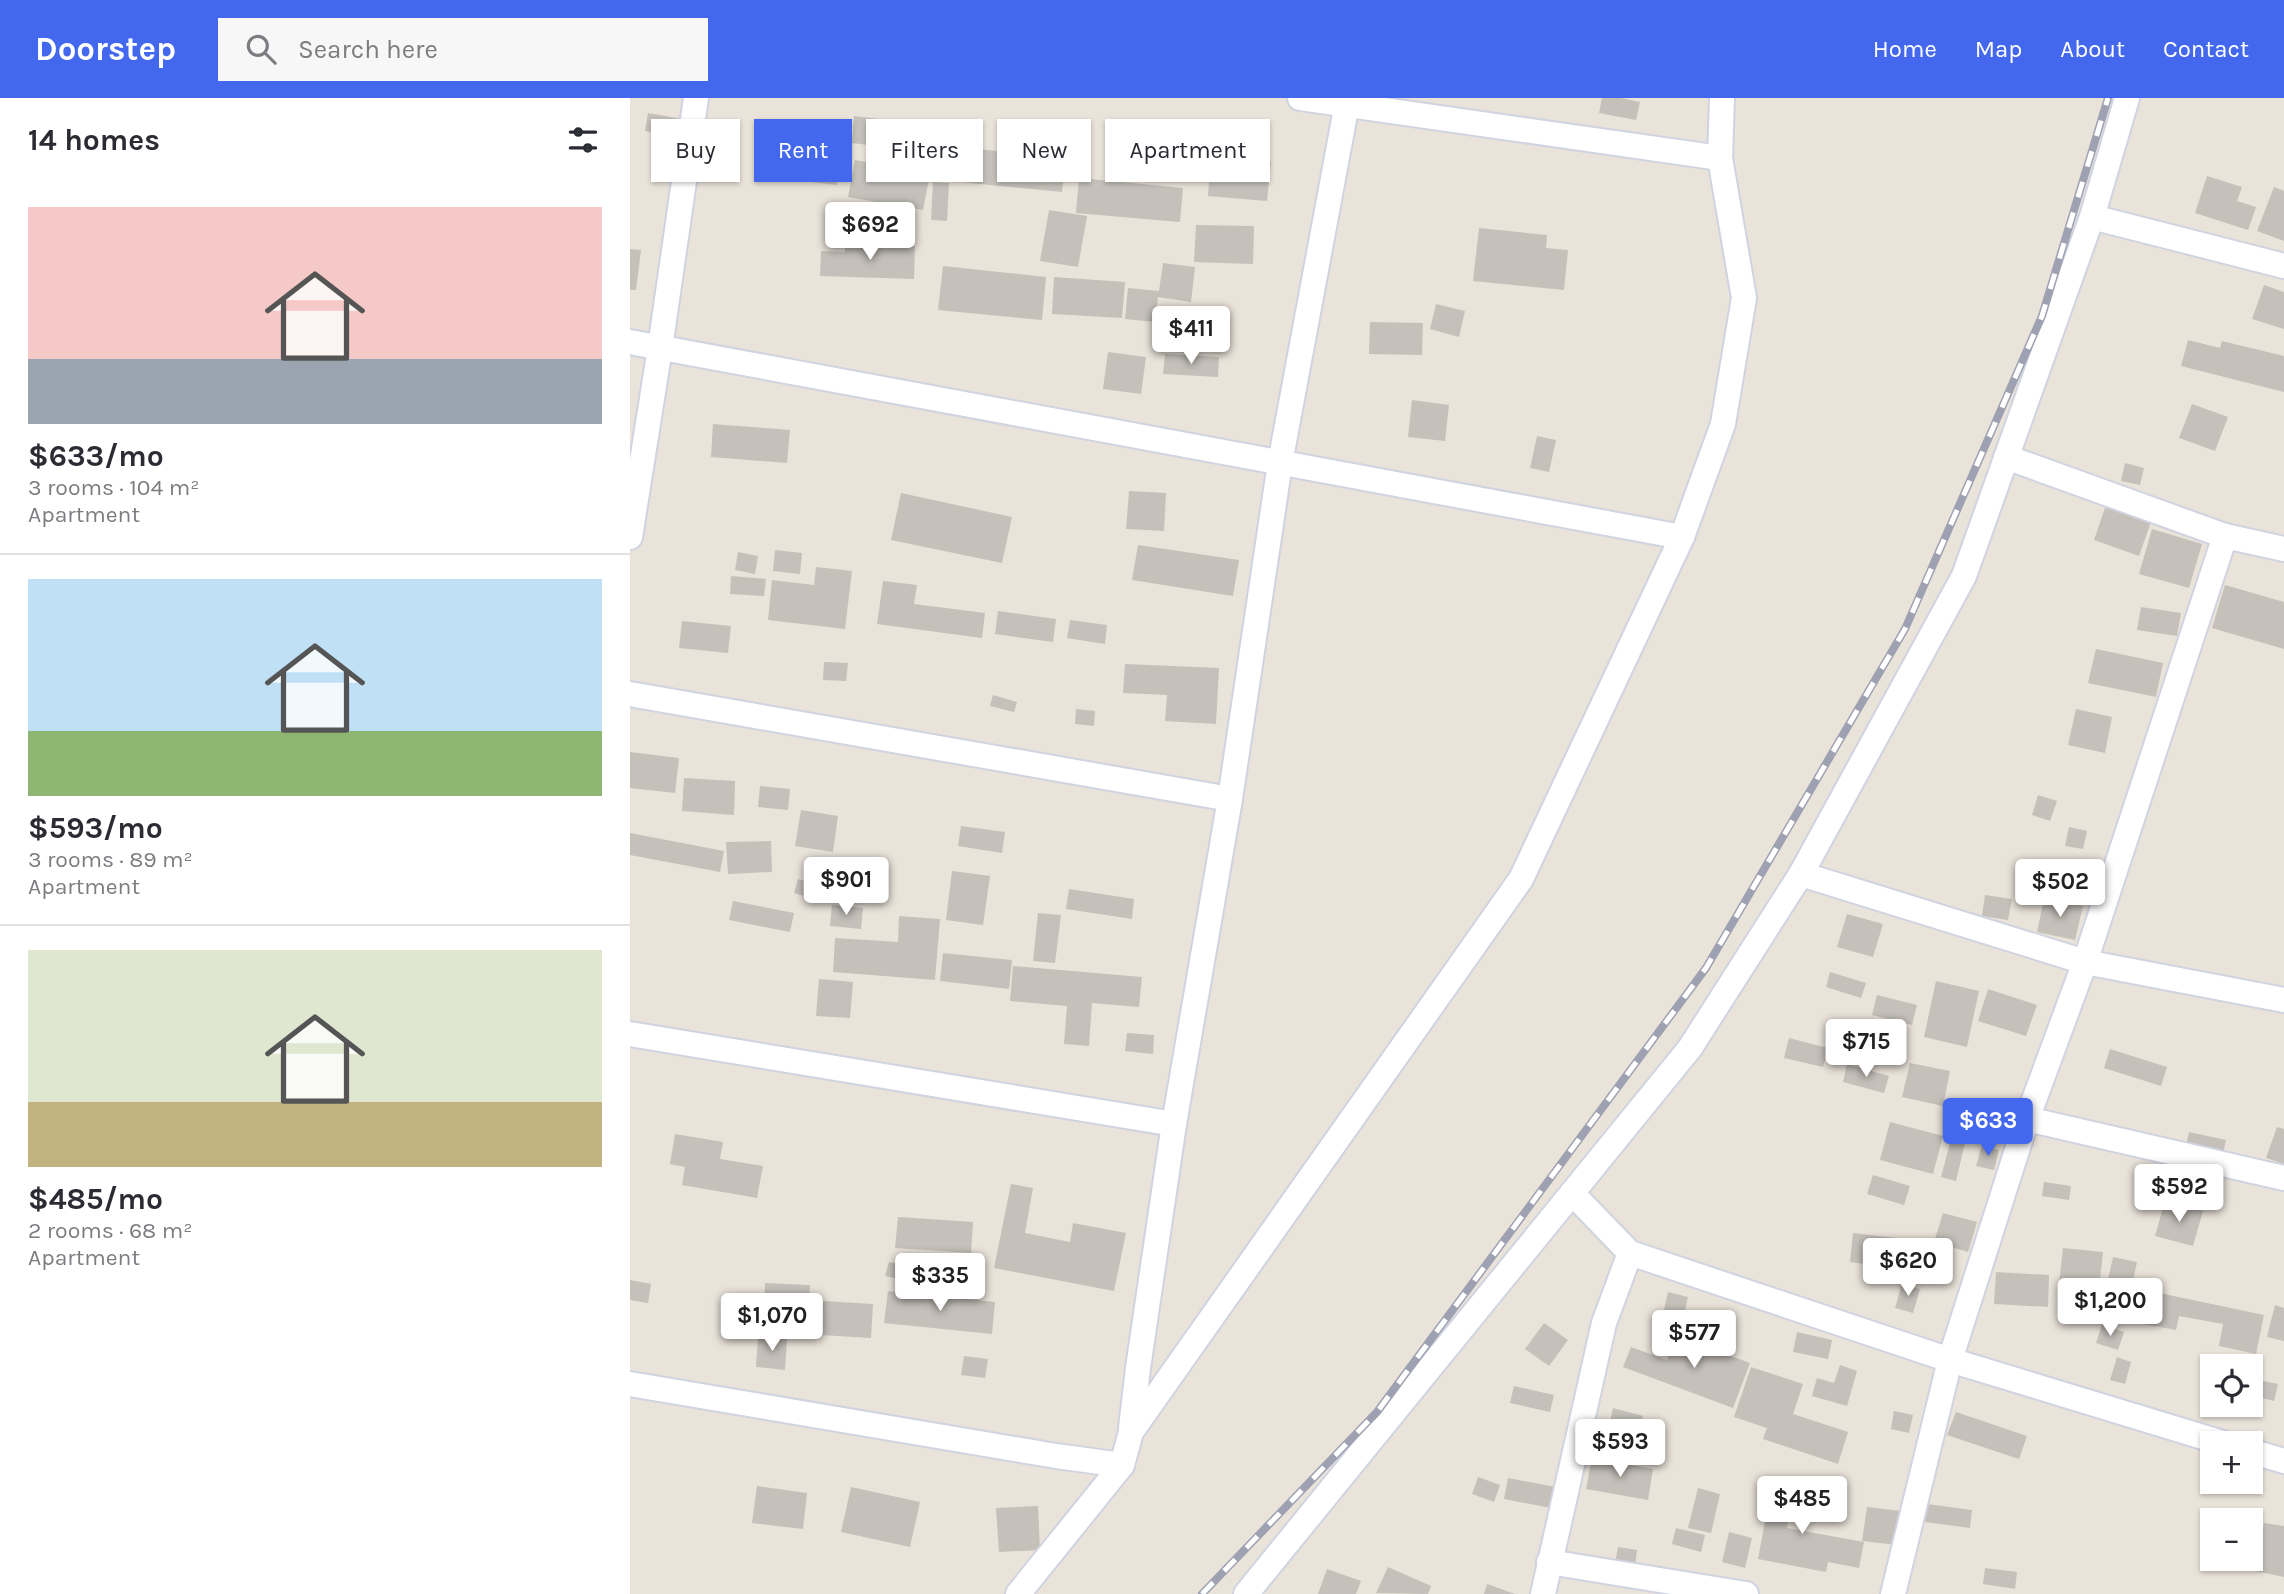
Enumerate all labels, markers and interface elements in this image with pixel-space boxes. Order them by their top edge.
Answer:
search box [218,18,708,81]
text: Doorstep [35,30,176,68]
icon: search [242,30,280,68]
text: Search here [298,34,438,65]
text: Home [1873,35,1937,63]
text: Map [1975,35,2022,63]
text: About [2060,35,2125,63]
text: Contact [2163,35,2249,63]
chip: Buy [651,119,740,182]
chip: Rent [754,119,852,182]
chip: Filters [866,119,983,182]
chip: New [997,119,1091,182]
chip: Apartment [1105,119,1270,182]
icon: filters [564,121,602,159]
text: 14 homes [28,122,160,158]
pin: $692 [829,202,911,262]
text: $692 [841,211,899,238]
icon: home [252,253,378,379]
pin: $411 [1150,306,1232,366]
text: $411 [1168,315,1214,342]
text: $633/mo [28,438,164,474]
text: 3 rooms · 104 m² [28,474,199,501]
text: Apartment [28,501,140,528]
icon: home [252,625,378,751]
text: $593/mo [28,810,163,846]
text: 3 rooms · 89 m² [28,846,193,873]
pin: $901 [805,858,887,917]
pin: $502 [2019,860,2101,919]
text: $901 [820,866,872,893]
text: $502 [2031,868,2089,895]
text: Apartment [28,873,140,900]
icon: home [252,996,378,1122]
pin: $715 [1825,1020,1907,1079]
text: $715 [1842,1028,1890,1055]
pin: $633 [1947,1098,2029,1158]
text: $633 [1959,1107,2017,1134]
pin: $592 [2138,1164,2220,1224]
text: $592 [2150,1173,2208,1200]
text: $485/mo [28,1181,163,1217]
text: 2 rooms · 68 m² [28,1217,192,1244]
pin: $620 [1867,1238,1949,1298]
text: Apartment [28,1244,140,1271]
text: $620 [1879,1247,1937,1274]
pin: $335 [899,1254,981,1313]
text: $335 [911,1262,969,1289]
pin: $1,200 [2053,1278,2167,1338]
text: $1,200 [2074,1287,2146,1314]
pin: $1,070 [715,1294,829,1353]
text: $1,070 [737,1302,807,1329]
pin: $577 [1653,1310,1735,1370]
text: $577 [1668,1319,1720,1346]
map controls [2200,1354,2263,1571]
button: locate [2200,1354,2263,1417]
pin: $593 [1579,1420,1661,1479]
text: $593 [1591,1428,1649,1455]
button: + [2200,1431,2263,1494]
pin: $485 [1761,1476,1843,1536]
text: $485 [1773,1485,1831,1512]
button: − [2200,1508,2263,1571]

